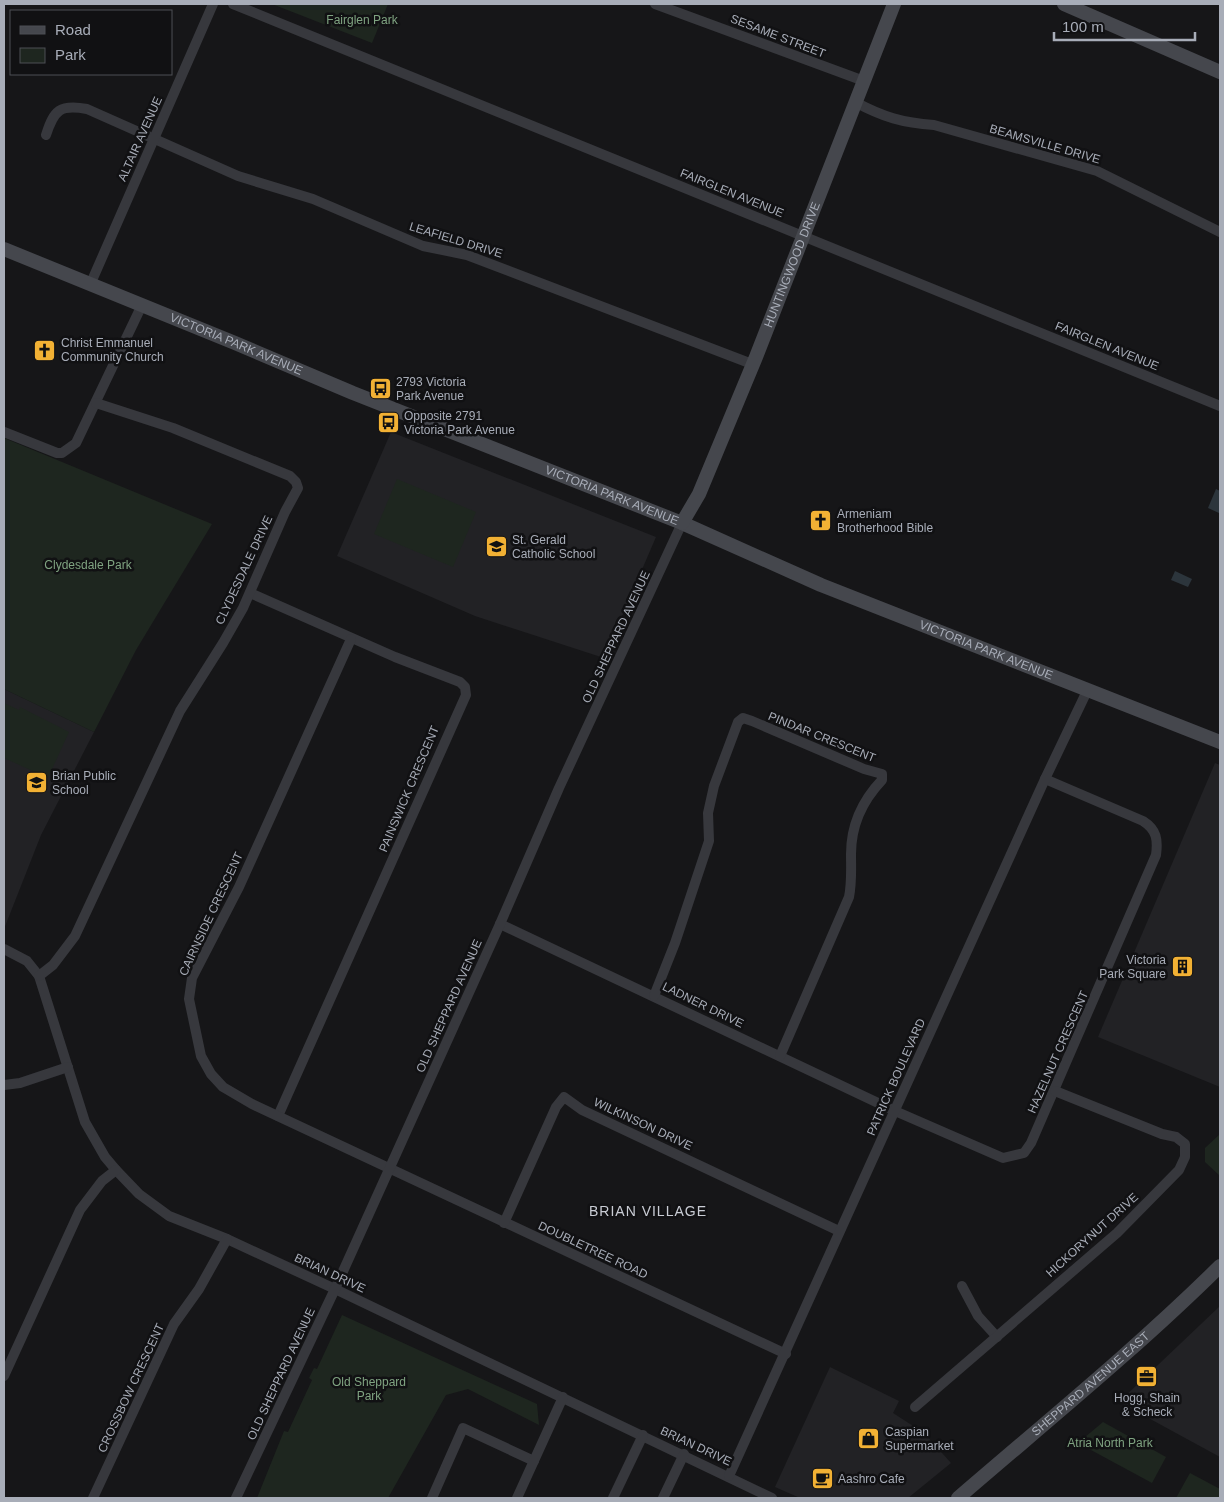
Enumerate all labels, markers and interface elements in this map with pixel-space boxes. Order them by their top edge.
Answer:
legend [10,10,172,75]
scale bar [1054,10,1195,42]
street label: SESAME STREET [728,11,828,61]
park label: Fairglen Park [326,13,399,27]
text: 100 m [1062,18,1104,35]
text: Road [55,21,91,38]
text: Park [55,46,86,63]
street label: ALTAIR AVENUE [115,94,165,184]
street label: BEAMSVILLE DRIVE [988,121,1102,167]
street label: FAIRGLEN AVENUE [678,166,786,220]
street label: HUNTINGWOOD DRIVE [761,200,823,329]
street label: LEAFIELD DRIVE [408,219,504,261]
street label: VICTORIA PARK AVENUE [168,310,305,378]
street label: FAIRGLEN AVENUE [1053,319,1161,373]
place label: Christ Emmanuel Community Church [61,336,164,364]
church icon: Christ Emmanuel Community Church [33,338,57,362]
place label: 2793 Victoria Park Avenue [396,375,466,403]
bus stop icon: 2793 Victoria Park Avenue [368,377,392,401]
place label: Opposite 2791 Victoria Park Avenue [404,409,515,437]
bus stop icon: Opposite 2791 Victoria Park Avenue [376,411,400,435]
street label: VICTORIA PARK AVENUE [543,463,681,528]
place label: Armeniam Brotherhood Bible [837,507,933,535]
church icon: Armeniam Brotherhood Bible [809,509,833,533]
street label: CLYDESDALE DRIVE [213,513,275,627]
place label: St. Gerald Catholic School [512,533,595,561]
school or university icon: St. Gerald Catholic School [484,535,508,559]
park label: Clydesdale Park [44,558,133,572]
street label: OLD SHEPPARD AVENUE [579,569,653,705]
street label: VICTORIA PARK AVENUE [917,617,1055,683]
street label: PINDAR CRESCENT [766,709,878,765]
street label: PAINSWICK CRESCENT [376,723,442,854]
place label: Brian Public School [52,769,116,797]
school or university icon: Brian Public School [24,771,48,795]
street label: CAIRNSIDE CRESCENT [176,849,246,978]
street label: OLD SHEPPARD AVENUE [413,937,485,1075]
place label: Victoria Park Square [1099,953,1166,981]
building icon: Victoria Park Square [1170,955,1194,979]
street label: LADNER DRIVE [660,979,746,1031]
street label: HAZELNUT CRESCENT [1025,988,1092,1115]
street label: PATRICK BOULEVARD [864,1016,928,1138]
street label: WILKINSON DRIVE [591,1095,695,1153]
street label: HICKORYNUT DRIVE [1043,1190,1141,1280]
district label: BRIAN VILLAGE [589,1203,707,1219]
street label: DOUBLETREE ROAD [536,1218,650,1282]
street label: BRIAN DRIVE [292,1250,368,1296]
street label: OLD SHEPPARD AVENUE [244,1306,318,1442]
street label: CROSSBOW CRESCENT [95,1321,167,1455]
street label: SHEPPARD AVENUE EAST [1029,1329,1153,1439]
office icon: Hogg, Shain & Scheck [1135,1365,1159,1389]
park label: Old Sheppard Park [332,1375,406,1403]
place label: Hogg, Shain & Scheck [1114,1391,1180,1419]
street label: BRIAN DRIVE [658,1423,734,1469]
place label: Caspian Supermarket [885,1425,954,1453]
shop icon: Caspian Supermarket [857,1427,881,1451]
park label: Atria North Park [1067,1436,1154,1450]
cafe icon: Aashro Cafe [810,1467,834,1491]
place label: Aashro Cafe [838,1472,905,1486]

